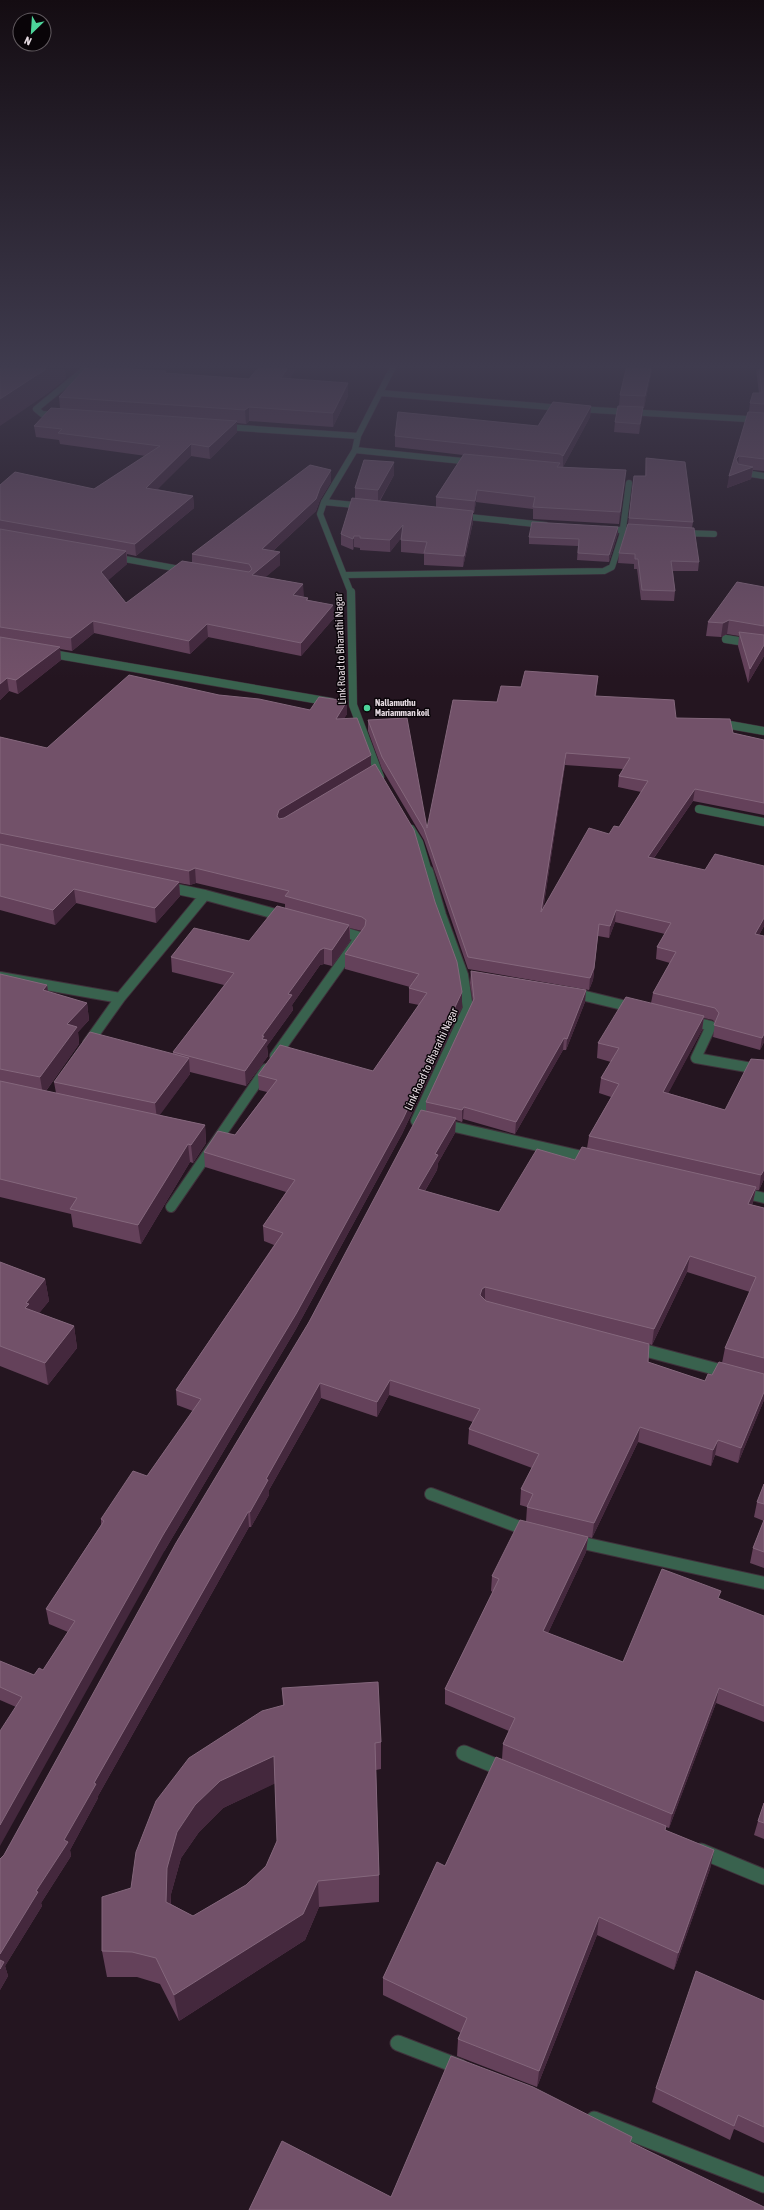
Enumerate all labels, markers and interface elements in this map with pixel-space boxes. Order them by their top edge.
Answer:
north arrow [12,12,52,52]
text: N [22,34,33,48]
street label: Link Road to Bharathi Nagar [332,592,348,705]
place label: Nallamuthu Mariamman koil [375,698,430,718]
marker: Nallamuthu Mariamman koil [362,703,372,713]
street label: Link Road to Bharathi Nagar [402,1005,460,1112]

